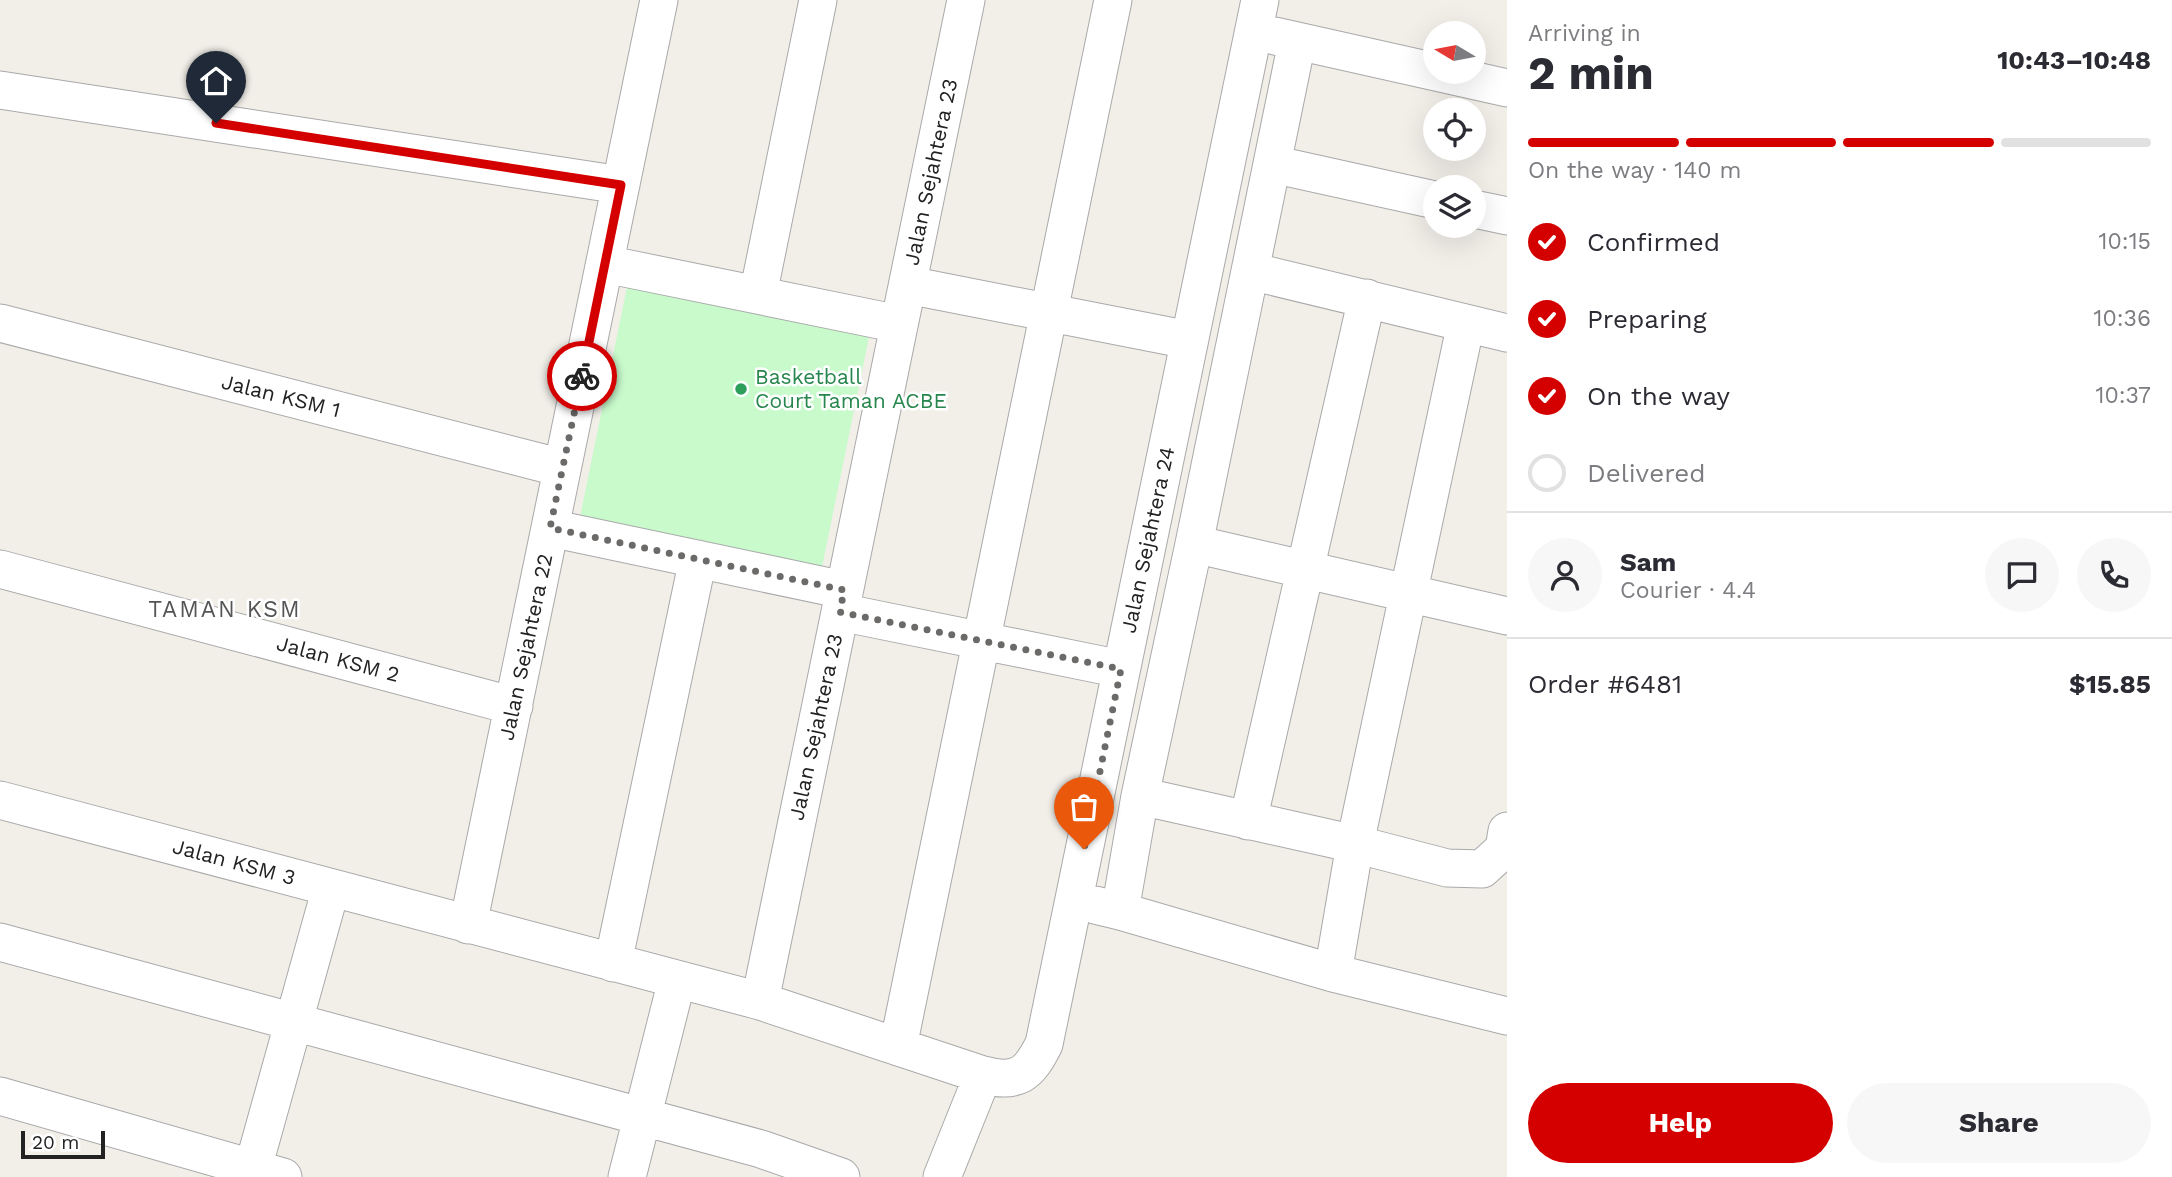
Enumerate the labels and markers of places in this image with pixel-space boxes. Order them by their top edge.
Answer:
pin [186,51,246,123]
place label: Basketball Court Taman ACBE [755,364,947,413]
marker: Basketball Court Taman ACBE [733,381,749,397]
pin [1054,777,1114,849]

